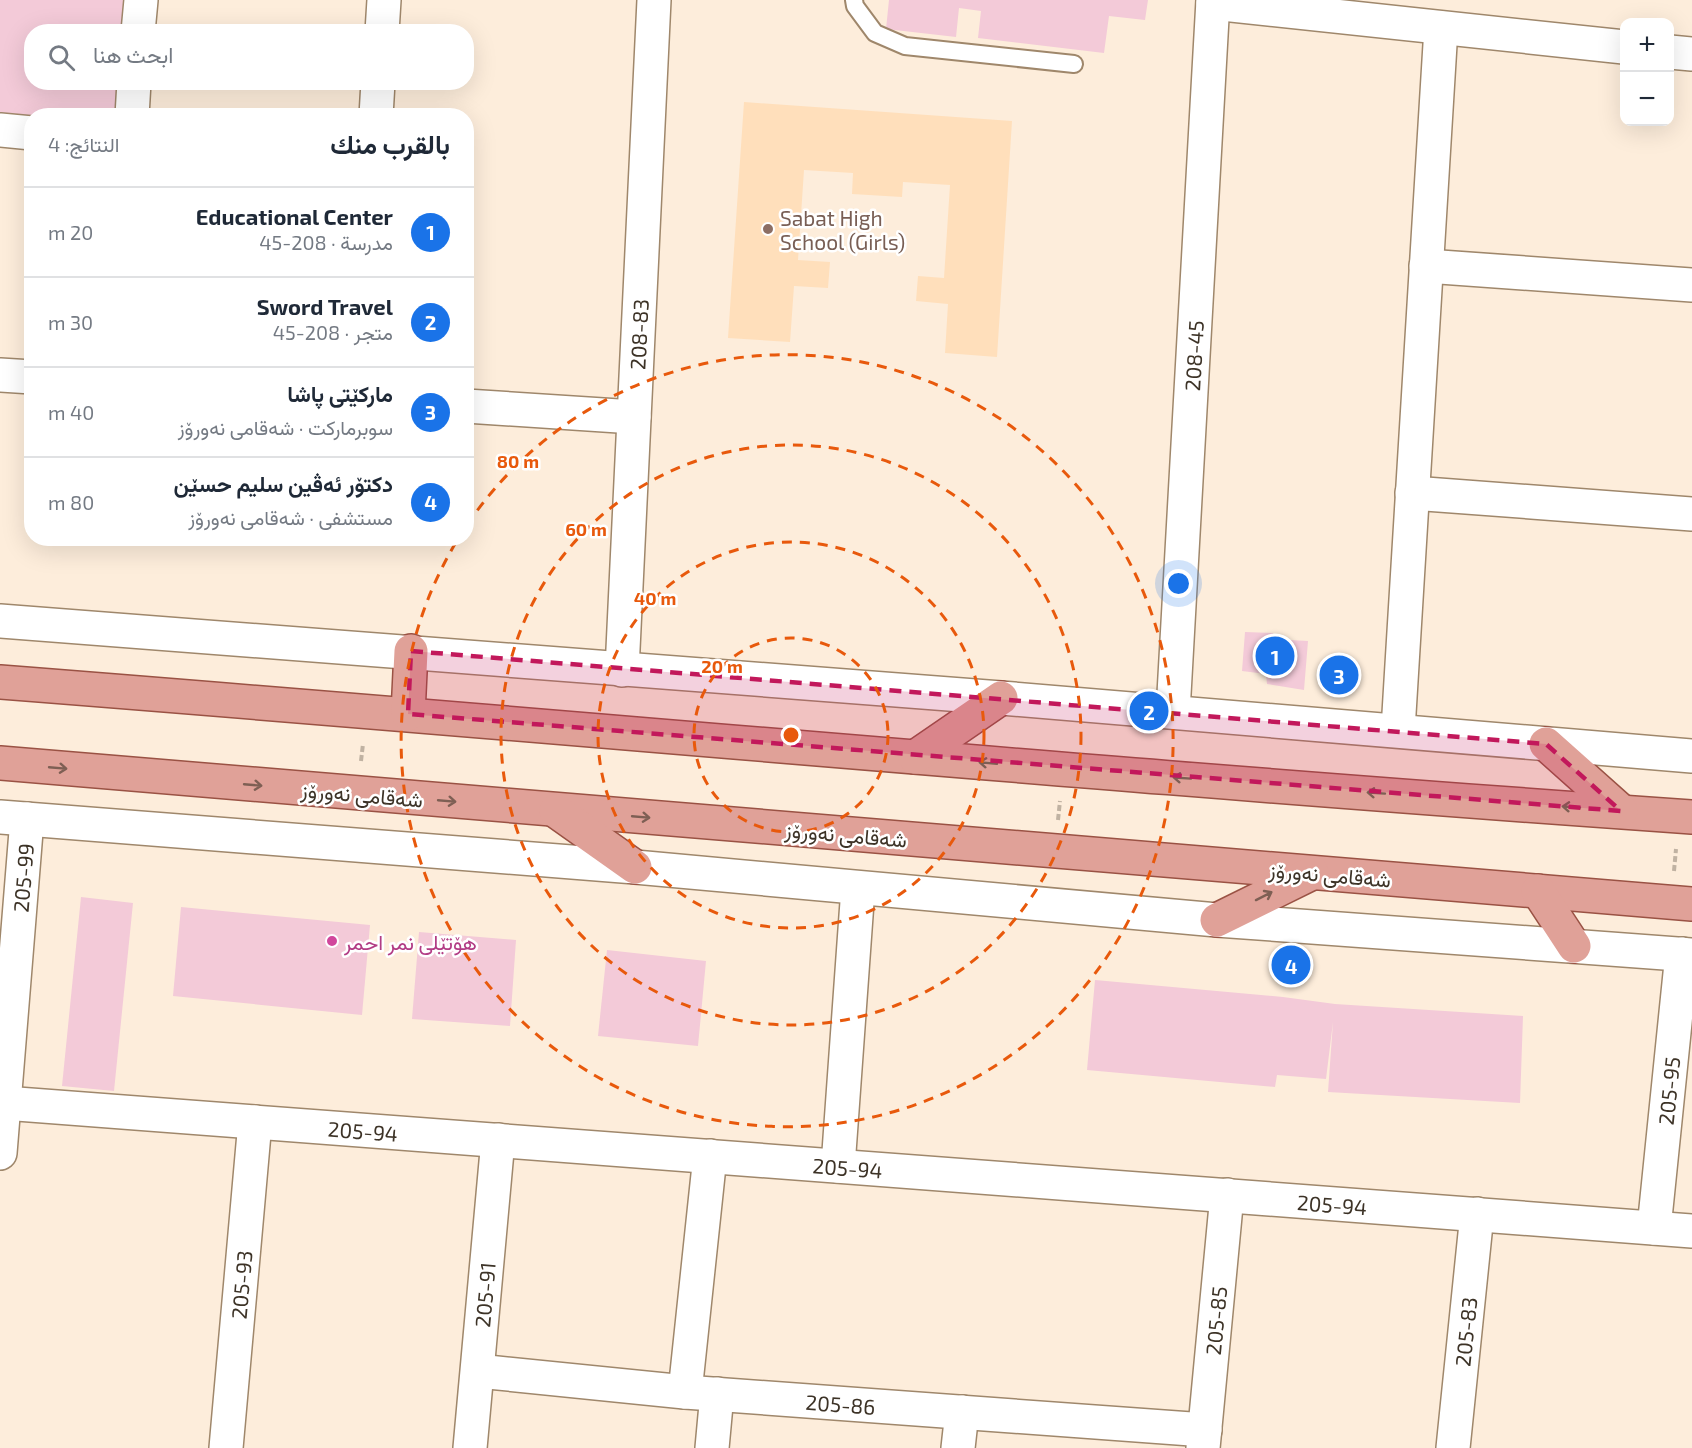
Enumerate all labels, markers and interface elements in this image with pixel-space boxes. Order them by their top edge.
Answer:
map controls [1620,18,1674,126]
button: + [1620,18,1674,72]
search box [24,24,474,90]
icon: search [45,41,78,74]
text: ابحث هنا [93,41,173,67]
button: − [1620,72,1674,126]
text: بالقرب منك [330,128,450,159]
text: النتائج: 4 [48,132,119,156]
text: Educational Center [196,203,393,229]
place label: Sabat High School (Girls) [780,205,905,254]
text: 20 m [48,220,93,244]
text: 1 [426,220,435,244]
marker: Sabat High School (Girls) [761,222,775,236]
text: مدرسة · 208-45 [259,230,393,254]
text: Sword Travel [257,293,393,319]
street label: 208-83 [624,298,652,370]
text: 30 m [48,310,93,334]
text: 2 [425,310,436,334]
street label: 208-45 [1179,319,1207,392]
text: متجر · 208-45 [273,320,393,344]
text: مارکێتی پاشا [287,380,393,406]
text: 40 m [48,400,94,424]
text: 3 [425,400,436,424]
text: سوبرماركت · شەقامی نەورۆز [178,415,393,439]
text: 80 m [497,450,539,472]
text: دکتۆر ئەڤین سلیم حسێن [173,470,393,496]
text: 80 m [48,490,94,514]
text: 4 [424,490,437,514]
text: مستشفى · شەقامی نەورۆز [188,505,393,529]
text: 60 m [565,518,607,540]
your location [1164,569,1193,598]
text: 40 m [634,587,676,609]
pin: 1 [1256,634,1294,678]
pin: 3 [1320,652,1358,698]
text: 20 m [701,655,743,677]
pin: 2 [1130,688,1168,734]
centre of rings [781,725,801,745]
one-way arrow [978,757,998,768]
one-way arrow [48,763,68,774]
one-way arrow [1173,773,1192,784]
street label: شەقامی نەورۆز [299,776,424,814]
one-way arrow [242,779,262,790]
one-way arrow [1367,787,1387,798]
one-way arrow [436,796,456,807]
one-way arrow [1561,802,1581,813]
one-way arrow [631,812,651,823]
street label: شەقامی نەورۆز [783,816,908,854]
street label: 205-99 [7,842,37,913]
street label: شەقامی نەورۆز [1267,856,1392,894]
one-way arrow [1255,890,1273,902]
place label: هۆتێلی نمر احمر [343,929,477,956]
marker: هۆتێلی نمر احمر [325,934,339,948]
pin: 4 [1272,942,1310,988]
street label: 205-95 [1652,1055,1684,1126]
street label: 205-94 [327,1115,399,1145]
street label: 205-94 [812,1152,883,1182]
street label: 205-94 [1296,1189,1368,1219]
street label: 205-93 [225,1249,256,1320]
street label: 205-91 [469,1261,499,1328]
street label: 205-85 [1199,1285,1231,1356]
street label: 205-83 [1449,1296,1481,1368]
street label: 205-86 [805,1388,876,1418]

